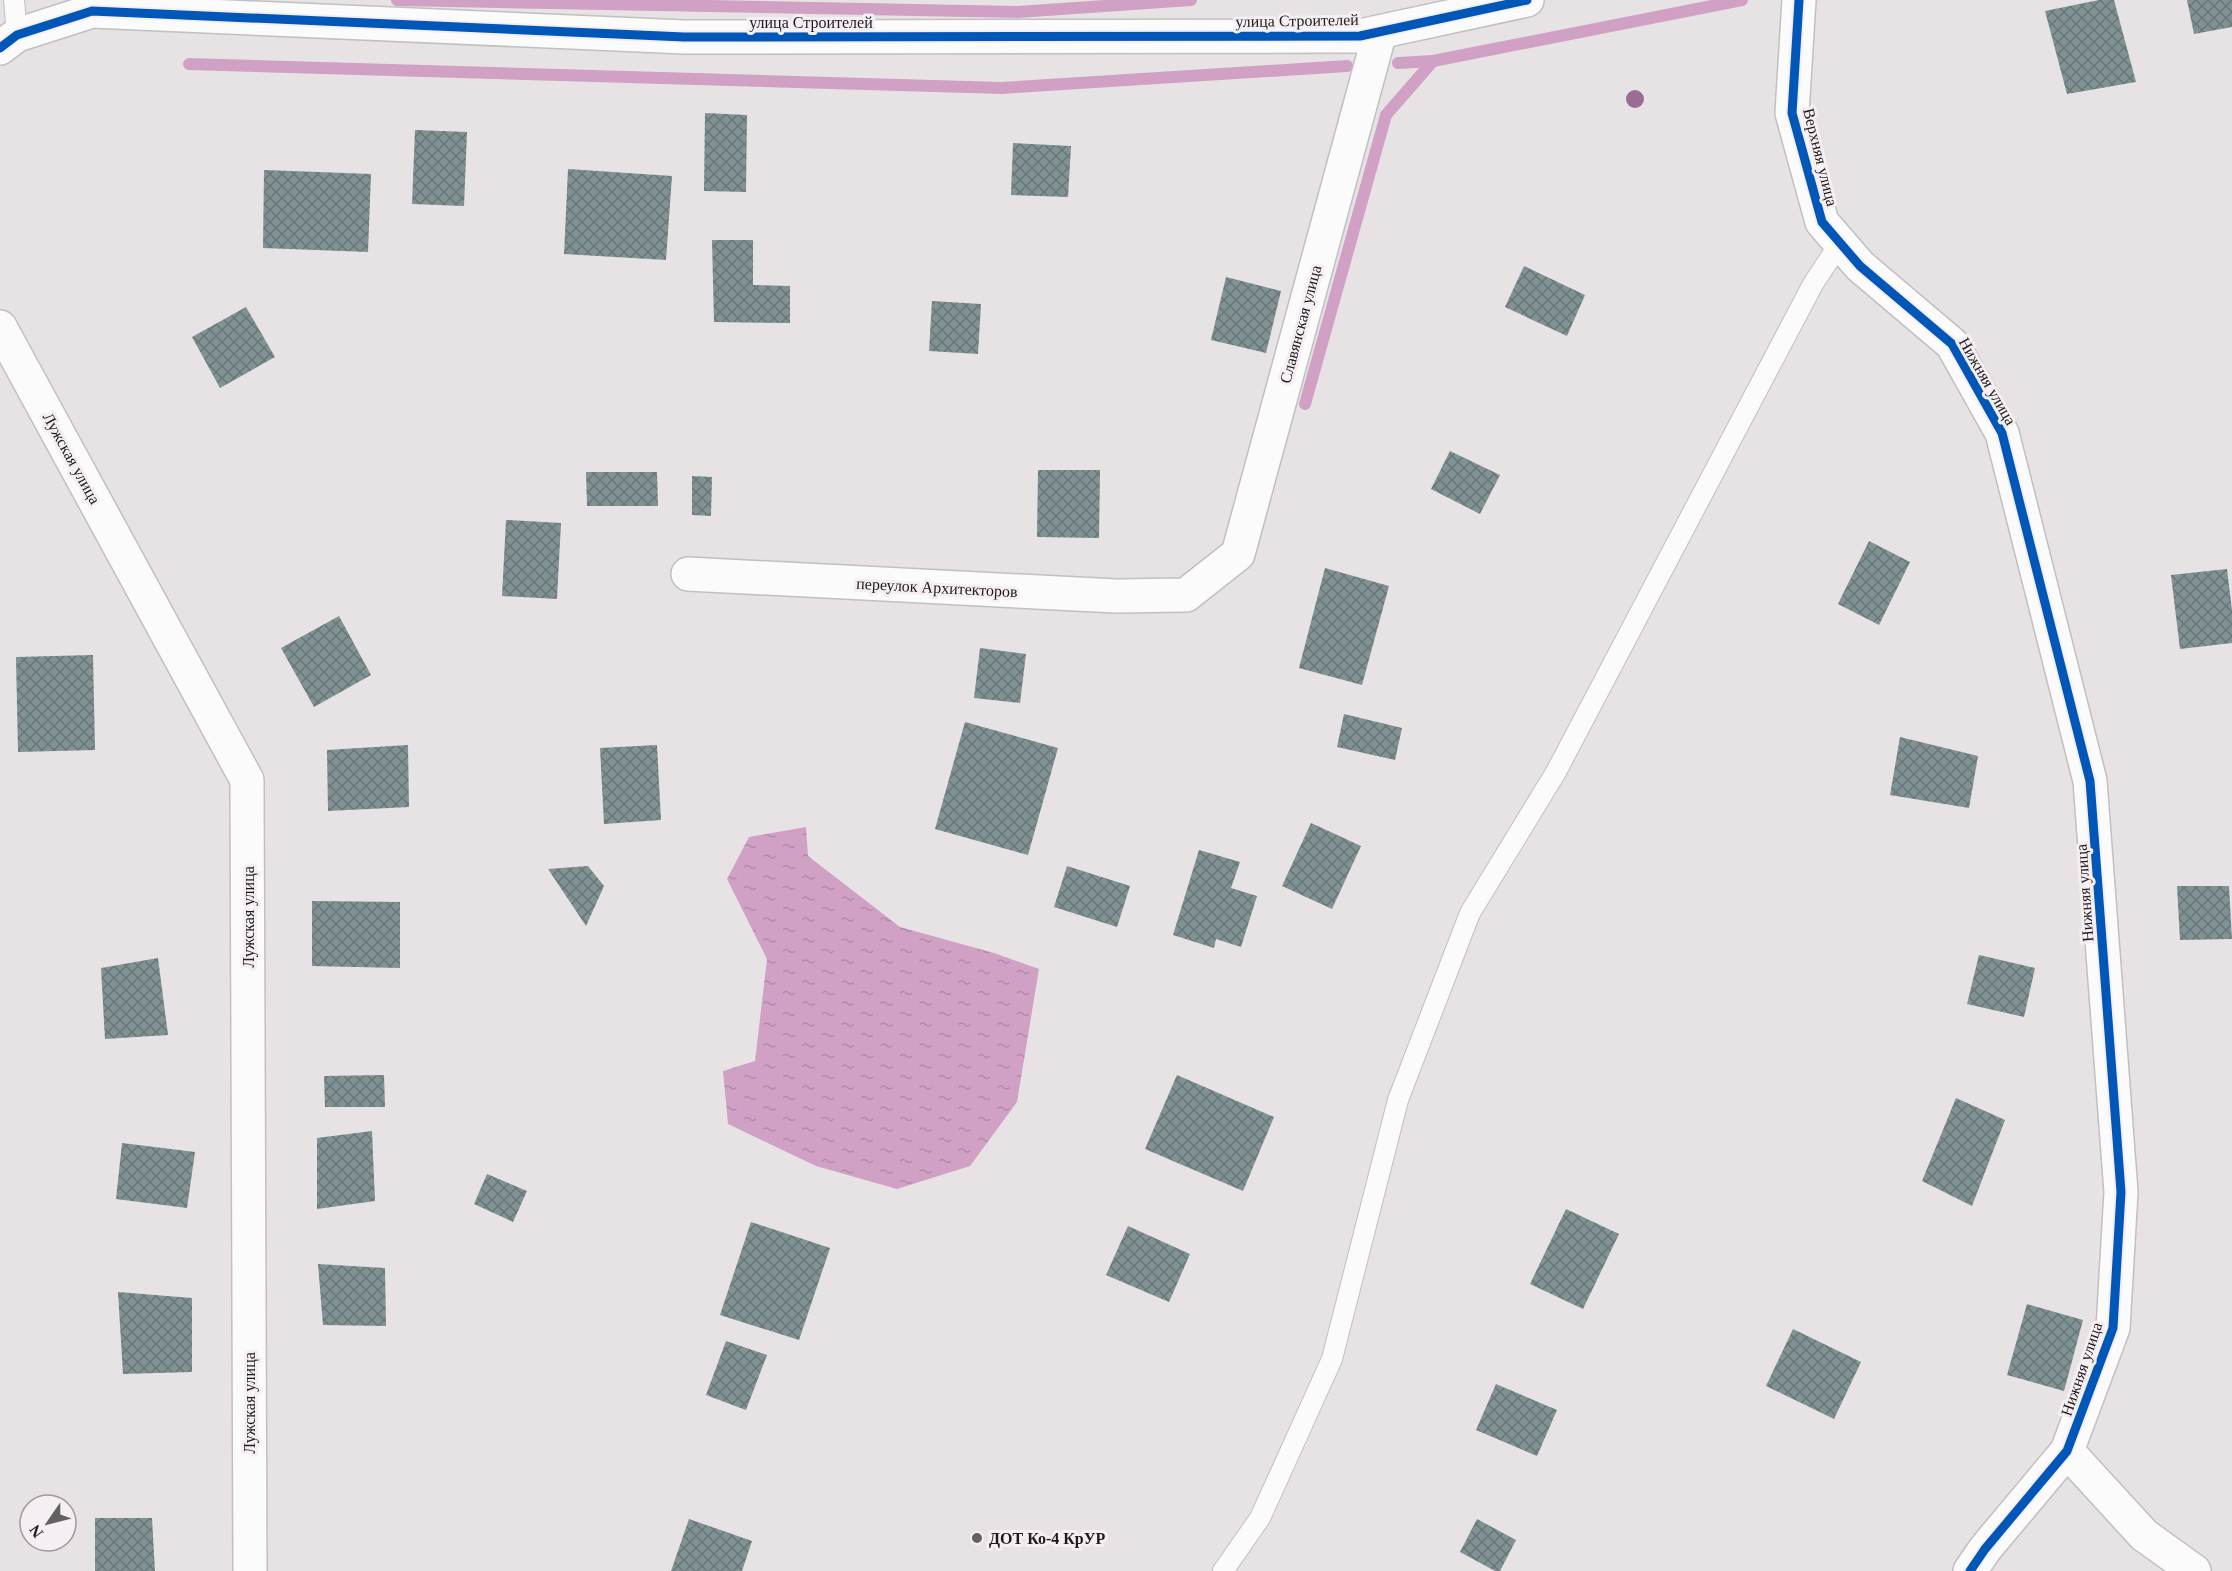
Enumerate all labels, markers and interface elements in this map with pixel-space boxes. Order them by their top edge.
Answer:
street label: улица Строителей [1235,11,1359,31]
street label: улица Строителей [749,14,873,32]
street label: Верхняя улица [1799,106,1841,208]
street label: Славянская улица [1277,263,1325,385]
street label: Нижняя улица [1955,335,2019,428]
street label: Лужская улица [39,410,104,507]
street label: переулок Архитекторов [856,575,1019,601]
street label: Нижняя улица [2073,843,2097,942]
street label: Лужская улица [240,866,258,968]
street label: Нижняя улица [2057,1320,2106,1419]
street label: Лужская улица [241,1352,259,1454]
north arrow [18,1493,78,1553]
text: N [26,1521,46,1541]
place label: ДОТ Ко-4 КрУР [989,1530,1106,1548]
marker: ДОТ Ко-4 КрУР [970,1531,984,1545]

